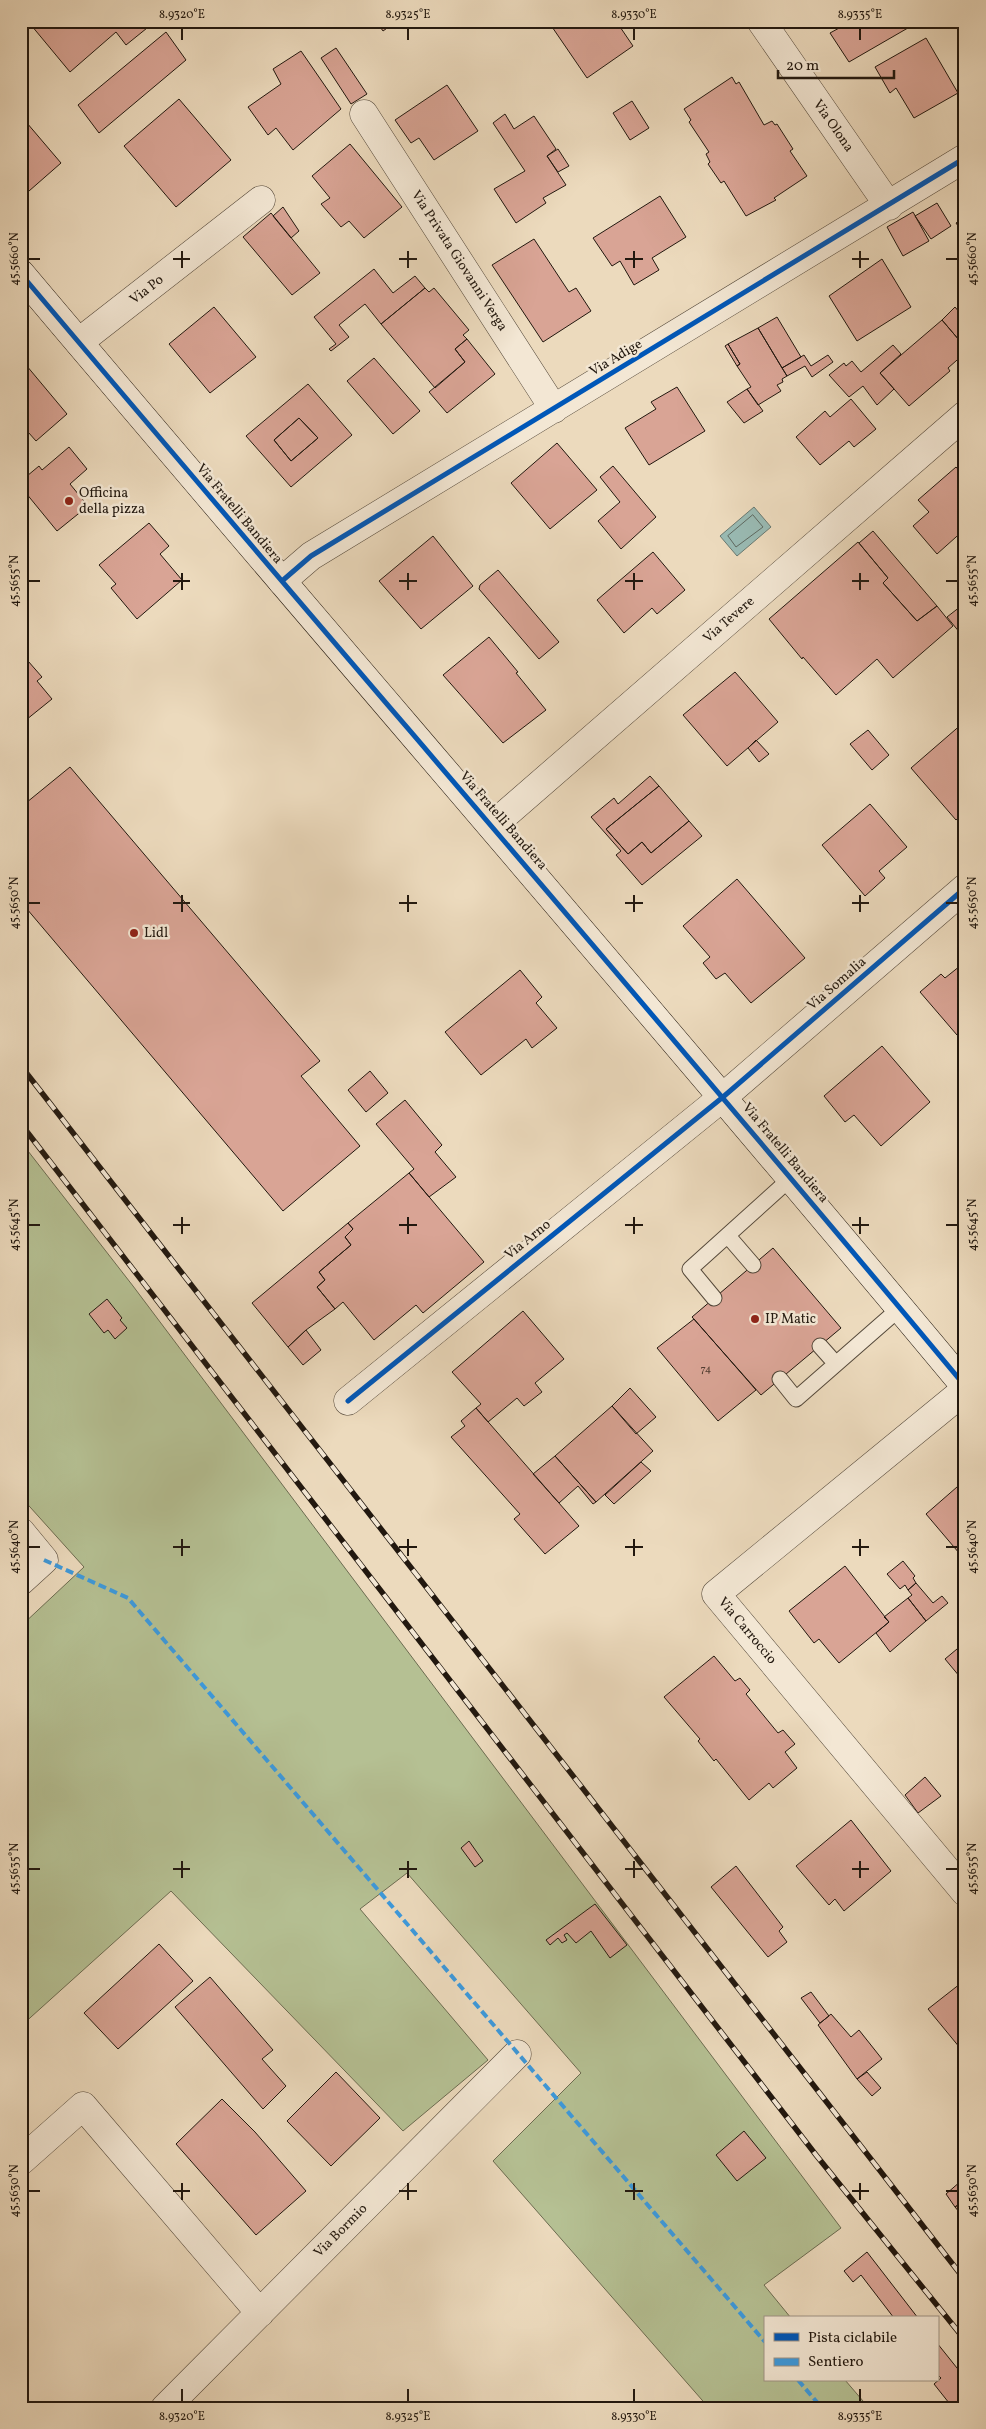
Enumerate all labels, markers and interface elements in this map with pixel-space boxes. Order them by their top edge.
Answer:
text: 8.9320°E [159,7,205,23]
text: 8.9325°E [386,7,431,23]
text: 8.9330°E [611,7,657,23]
text: 8.9335°E [838,7,882,23]
scale bar [778,48,895,80]
text: 20 m [786,56,819,77]
street label: Via Olona [808,96,858,156]
street label: Via Privata Giovanni Verga [406,187,512,335]
text: 45.5660°N [7,232,23,286]
text: 45.5660°N [965,232,981,286]
street label: Via Po [126,271,168,309]
street label: Via Adige [586,335,646,381]
street label: Via Fratelli Bandiera [191,460,287,568]
place label: Officina della pizza [79,484,145,519]
marker: Officina della pizza [63,495,75,507]
text: 45.5655°N [7,555,23,607]
text: 45.5655°N [965,555,981,607]
street label: Via Tevere [699,592,759,648]
street label: Via Fratelli Bandiera [455,767,551,875]
text: 45.5650°N [7,876,23,929]
text: 45.5650°N [965,876,981,929]
place label: Lidl [144,924,168,943]
marker: Lidl [128,927,140,939]
street label: Via Somalia [803,953,871,1015]
street label: Via Fratelli Bandiera [737,1099,833,1207]
text: 45.5645°N [7,1199,23,1251]
text: 45.5645°N [965,1199,981,1251]
street label: Via Arno [501,1215,555,1265]
place label: IP Matic [765,1310,816,1329]
marker: IP Matic [749,1313,761,1325]
house number: 74 [701,1362,712,1377]
text: 45.5640°N [7,1520,23,1574]
text: 45.5640°N [965,1520,981,1574]
street label: Via Carroccio [713,1593,781,1669]
text: 45.5635°N [7,1843,23,1895]
text: 45.5635°N [965,1843,981,1895]
text: 45.5630°N [7,2164,23,2218]
text: 45.5630°N [965,2164,981,2218]
street label: Via Bormio [310,2200,372,2262]
legend [764,2316,938,2382]
text: Pista ciclabile [808,2328,897,2349]
text: Sentiero [808,2352,864,2373]
text: 8.9320°E [159,2409,205,2425]
text: 8.9325°E [386,2409,431,2425]
text: 8.9330°E [611,2409,657,2425]
text: 8.9335°E [838,2409,882,2425]

